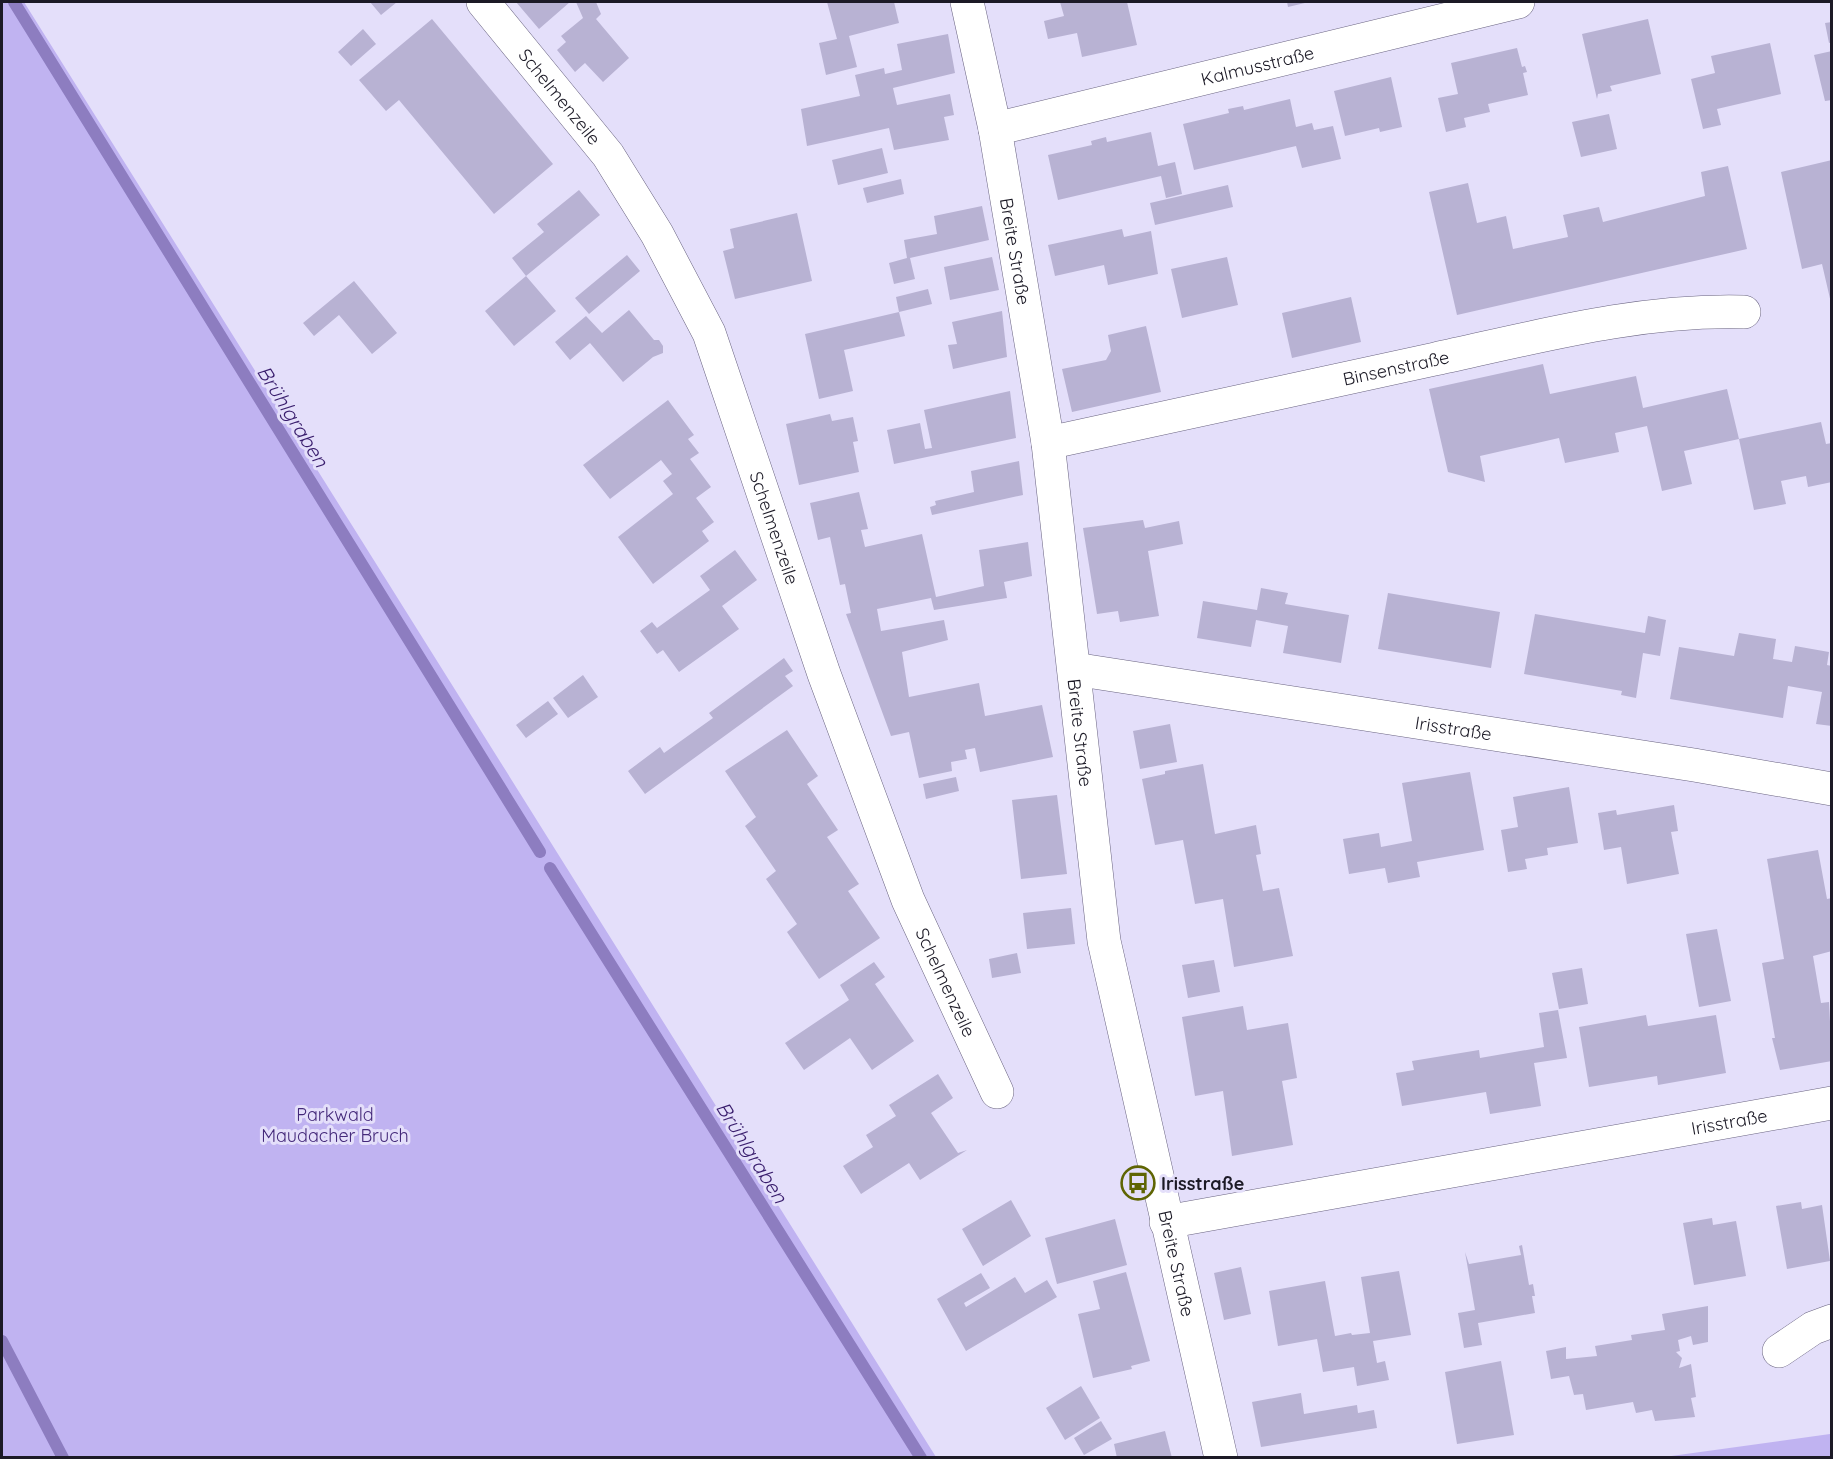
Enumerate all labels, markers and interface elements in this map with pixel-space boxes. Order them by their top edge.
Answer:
street label: Kalmusstraße [1198,40,1316,90]
street label: Schelmenzeile [514,44,606,149]
street label: Breite Straße [995,196,1036,307]
street label: Binsenstraße [1341,345,1451,390]
water label: Brühlgraben [252,361,334,472]
street label: Schelmenzeile [745,468,804,587]
street label: Breite Straße [1063,678,1098,788]
street label: Irisstraße [1414,710,1493,745]
street label: Schelmenzeile [911,924,981,1040]
water label: Brühlgraben [711,1097,793,1208]
park label: Parkwald Maudacher Bruch [261,1103,409,1147]
street label: Irisstraße [1689,1103,1769,1139]
bus stop icon: Irisstraße [1120,1165,1156,1201]
place label: Irisstraße [1161,1172,1244,1195]
street label: Breite Straße [1154,1208,1200,1319]

